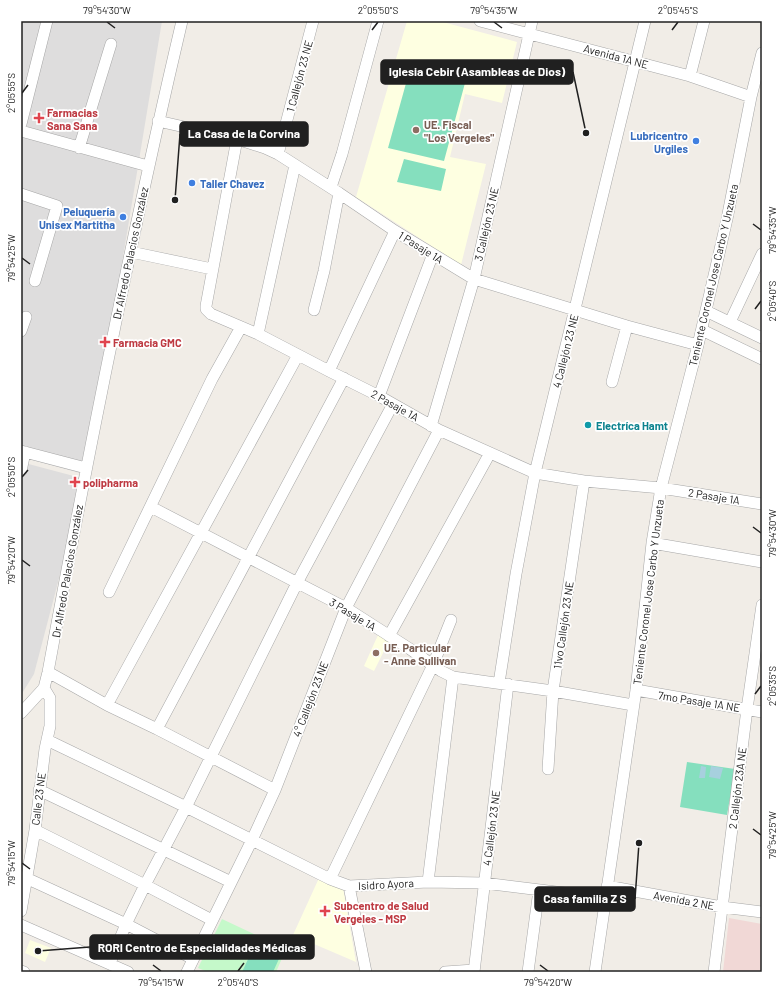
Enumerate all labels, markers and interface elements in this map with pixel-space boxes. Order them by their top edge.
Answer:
text: 79°54'30"W [83,4,131,16]
text: 2°05'50"S [358,4,398,16]
text: 79°54'35"W [470,4,518,16]
text: 2°05'45"S [658,4,698,16]
street label: 1 Callejón 23 NE [283,38,315,113]
street label: Avenida 1A NE [582,41,650,71]
callout: Iglesia Cebir (Asambleas de Dios) [381,60,573,84]
text: Iglesia Cebir (Asambleas de Dios) [389,64,566,78]
text: 2°05'55"S [5,73,17,113]
place label: Farmacias Sana Sana [47,106,98,132]
marker: Farmacias Sana Sana [34,113,44,123]
place label: UE. Fiscal "Los Vergeles" [424,118,494,144]
callout: La Casa de la Corvina [180,122,308,146]
marker: UE. Fiscal "Los Vergeles" [411,125,421,135]
text: La Casa de la Corvina [188,126,300,140]
place label: Lubricentro Urgiles [630,129,688,155]
marker: Lubricentro Urgiles [691,136,701,146]
place label: Taller Chavez [200,177,264,190]
marker: Taller Chavez [187,178,197,188]
street label: Teniente Coronel Jose Carbo Y Unzueta [686,183,740,367]
street label: 3 Callejón 23 NE [471,185,501,262]
street label: Dr Alfredo Palacios González [110,186,150,320]
place label: Peluquería Unisex Martitha [39,205,115,231]
text: 79°54'35"W [766,206,778,254]
marker: Peluquería Unisex Martitha [118,212,128,222]
street label: 1 Pasaje 1A [396,228,446,266]
text: 79°54'25"W [5,234,17,282]
text: 2°05'40"S [766,280,778,321]
street label: 4 Callejón 23 NE [550,312,581,389]
place label: Farmacia GMC [113,336,182,349]
marker: Farmacia GMC [100,337,110,347]
street label: 2 Pasaje 1A [369,387,421,424]
place label: Electríca Hamt [596,419,668,432]
marker: Electríca Hamt [583,420,593,430]
text: 2°05'50"S [5,457,17,497]
place label: polipharma [83,476,138,489]
marker: polipharma [70,477,80,487]
street label: 2 Pasaje 1A [687,485,741,507]
street label: Teniente Coronel Jose Carbo Y Unzueta [630,499,666,685]
street label: Dr Alfredo Palacios González [49,503,85,639]
text: 79°54'30"W [766,509,778,557]
text: 79°54'20"W [5,536,17,584]
street label: 11vo Callejón 23 NE [550,580,576,670]
street label: 3 Pasaje 1A [327,595,379,633]
place label: UE. Particular - Anne Sullivan [384,641,456,667]
marker: UE. Particular - Anne Sullivan [371,648,381,658]
street label: 4° Callejón 23 NE [290,659,331,739]
text: 2°05'35"S [766,666,778,706]
street label: 7mo Pasaje 1A NE [657,688,741,714]
street label: 2 Callejón 23A NE [726,746,749,830]
street label: Calle 23 NE [28,772,48,826]
street label: 4 Callejón 23 NE [480,789,502,866]
text: 79°54'25"W [766,811,778,859]
text: 79°54'15"W [5,840,17,886]
street label: Isidro Ayora [358,876,414,892]
callout: Casa familia Z S [535,887,635,911]
street label: Avenida 2 NE [652,888,716,912]
text: Casa familia Z S [543,891,627,905]
place label: Subcentro de Salud Vergeles - MSP [334,899,429,925]
marker: Subcentro de Salud Vergeles - MSP [319,905,331,917]
callout: RORI Centro de Especialidades Médicas [90,935,314,959]
text: RORI Centro de Especialidades Médicas [98,940,306,954]
text: 79°54'15"W [138,976,184,988]
text: 2°05'40"S [218,976,259,988]
text: 79°54'20"W [524,976,572,988]

